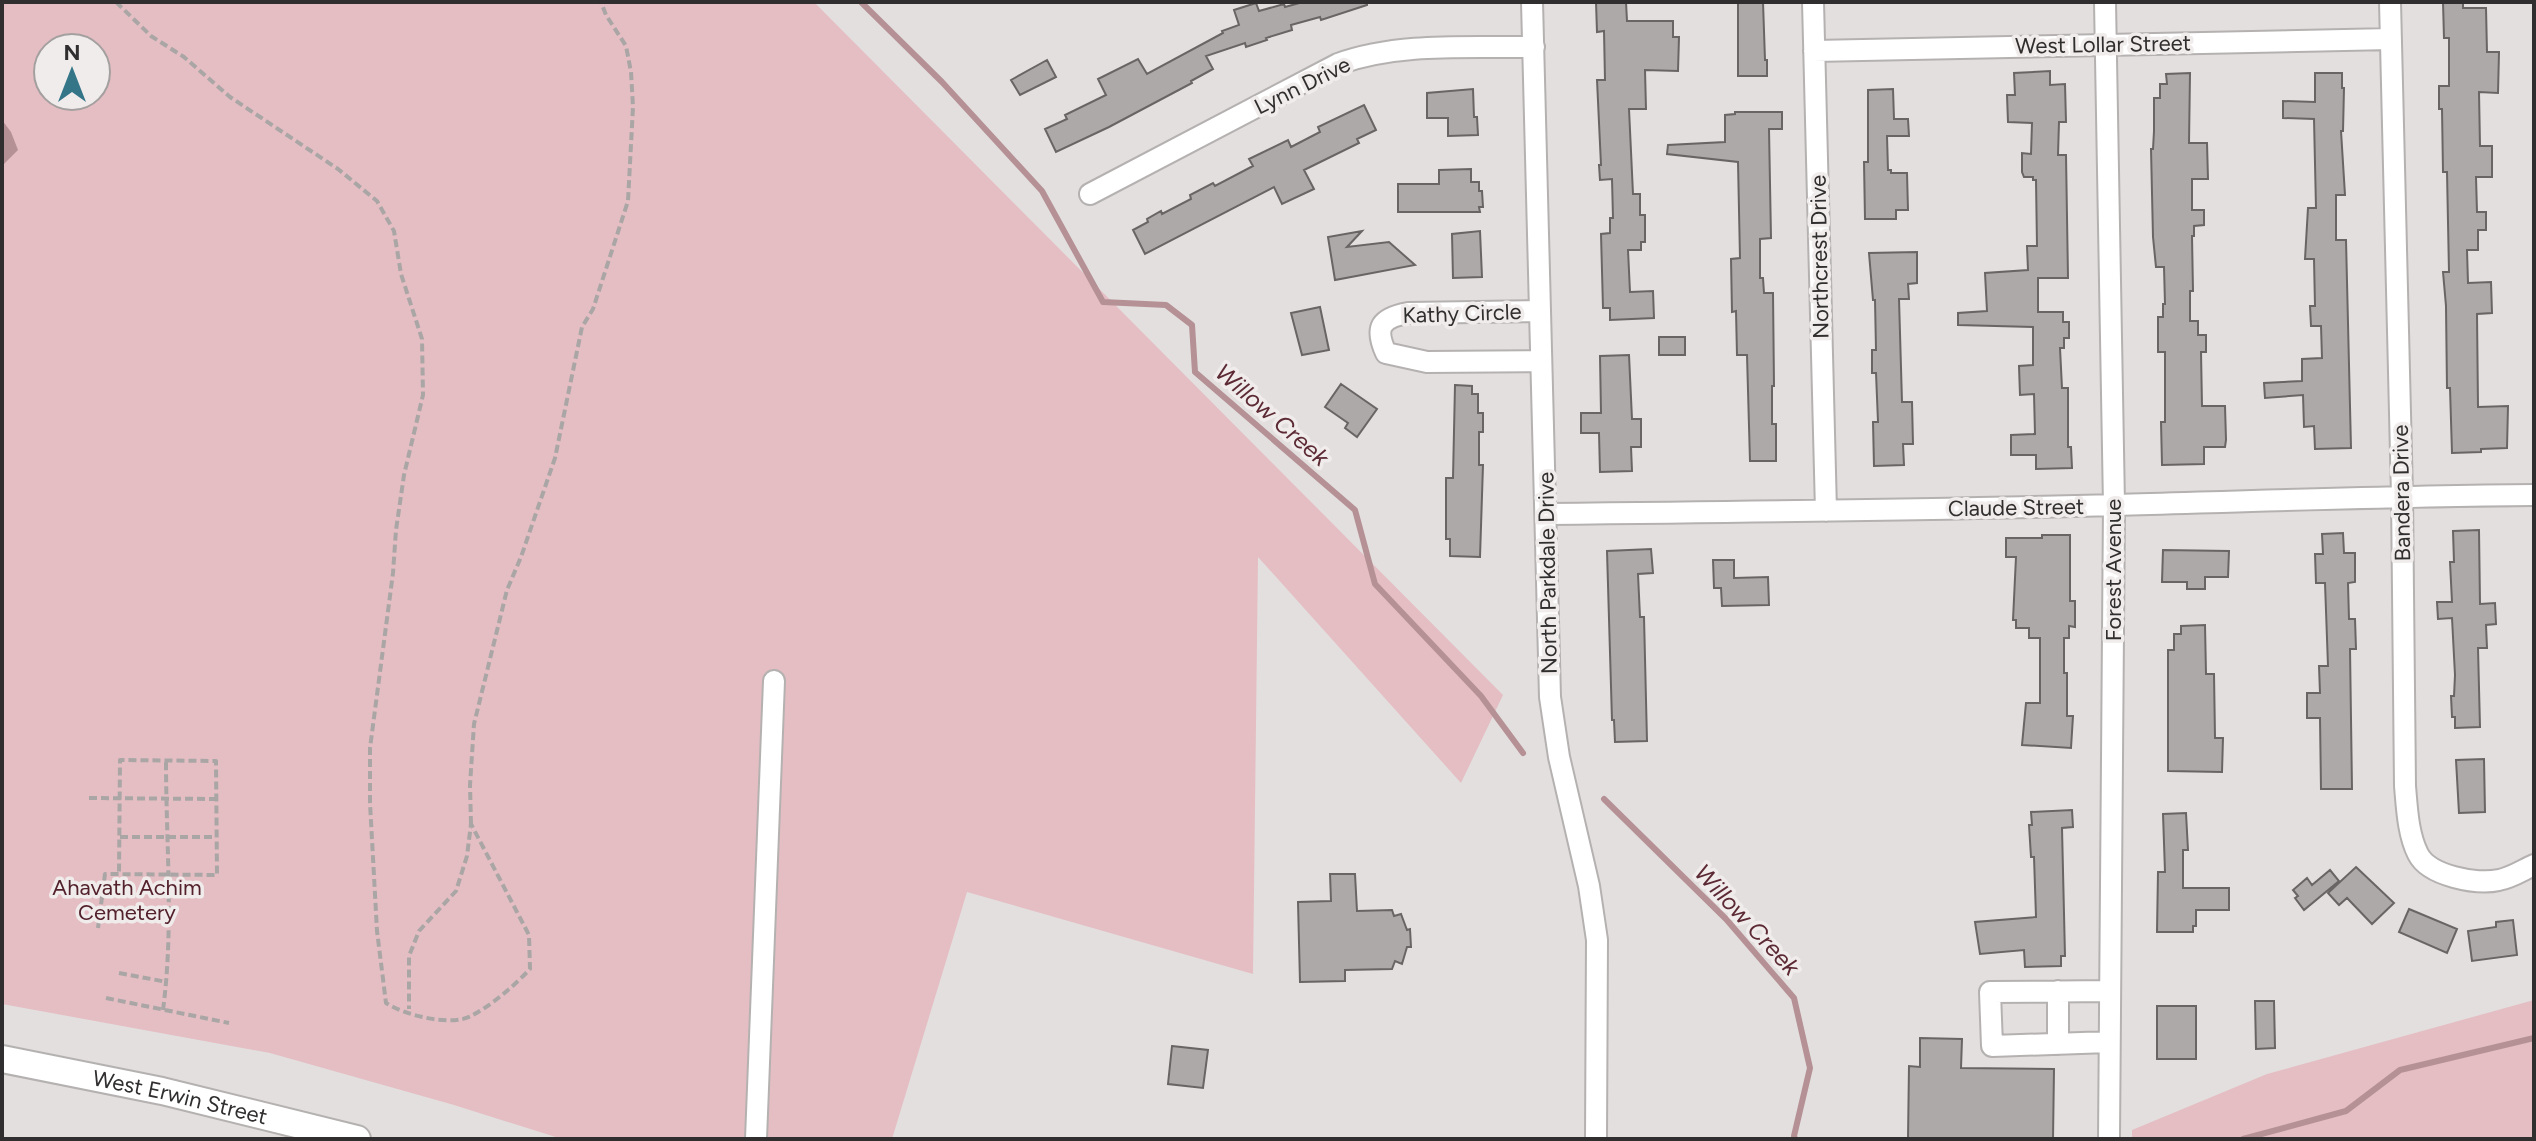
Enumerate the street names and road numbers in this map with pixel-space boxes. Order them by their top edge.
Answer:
street label: West Lollar Street [2015,29,2191,60]
street label: Lynn Drive [1250,51,1355,120]
street label: Northcrest Drive [1805,175,1834,339]
street label: Kathy Circle [1402,298,1522,329]
street label: Bandera Drive [2387,424,2416,562]
street label: North Parkdale Drive [1532,472,1563,674]
street label: Claude Street [1948,493,2084,522]
street label: Forest Avenue [2100,499,2127,641]
street label: West Erwin Street [90,1064,270,1130]

